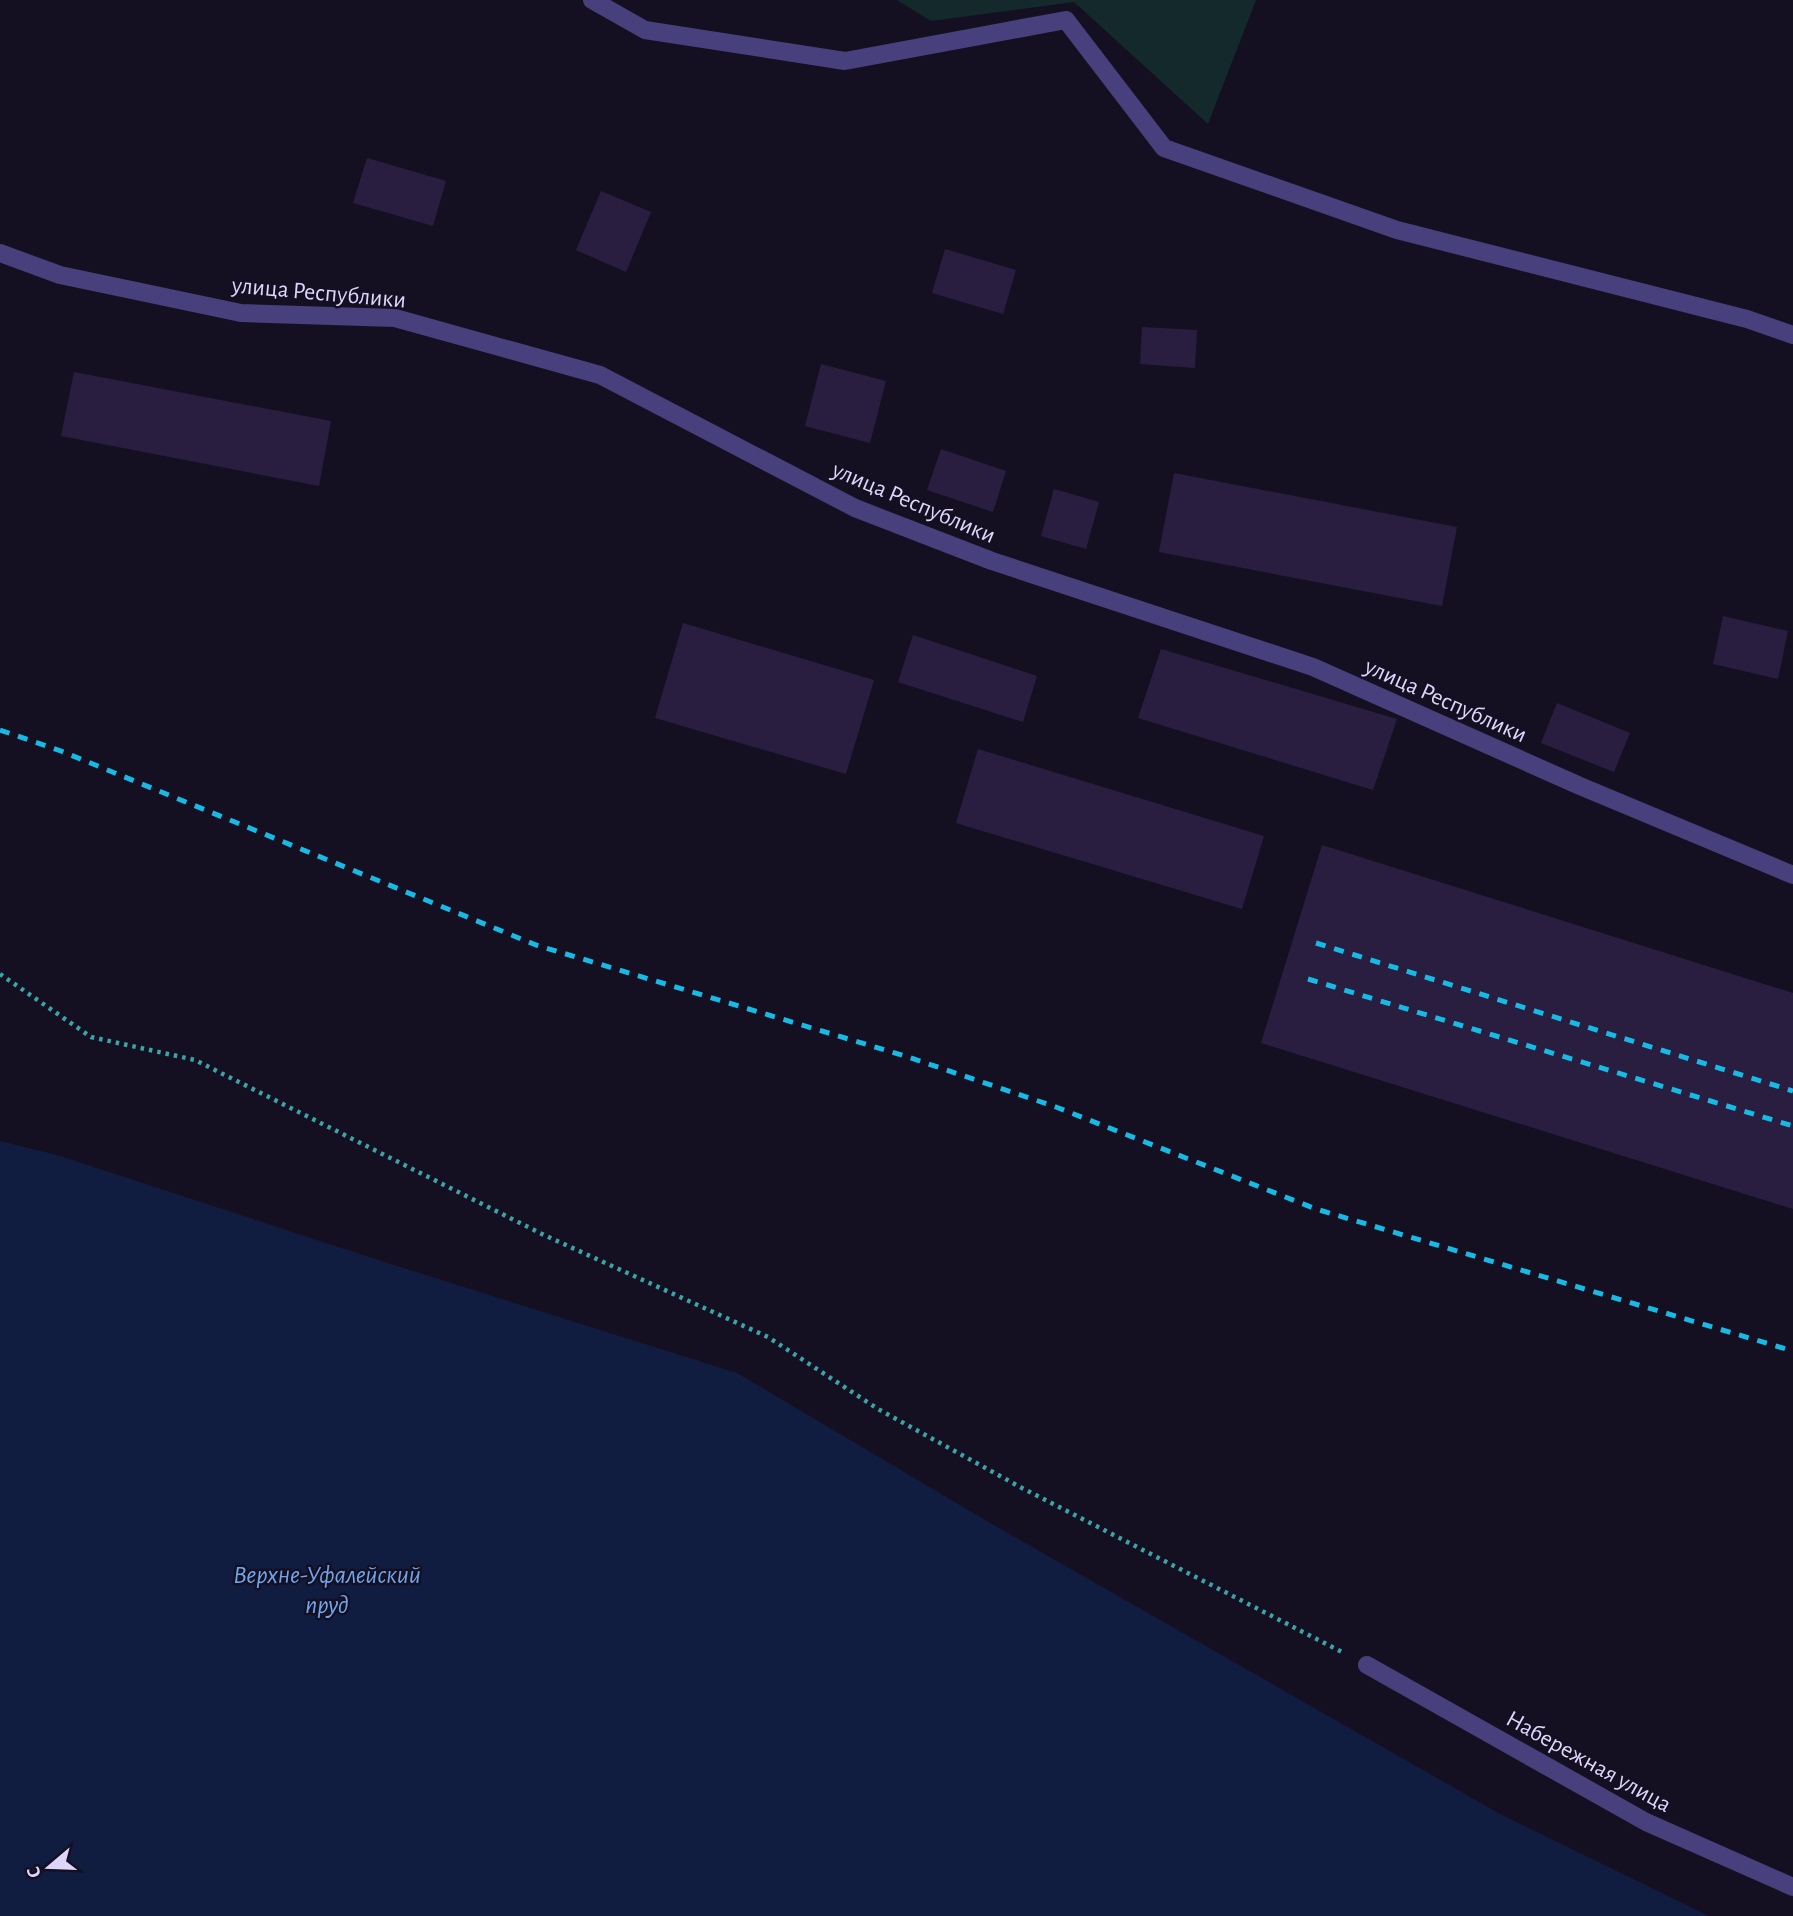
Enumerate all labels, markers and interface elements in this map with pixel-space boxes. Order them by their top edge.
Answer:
street label: улица Республики [230,273,407,313]
street label: улица Республики [828,457,999,548]
street label: улица Республики [1360,654,1530,747]
water label: Верхне-Уфалейский пруд [233,1562,421,1618]
street label: Набережная улица [1502,1707,1675,1817]
north arrow [14,1832,84,1902]
text: С [24,1864,45,1880]

